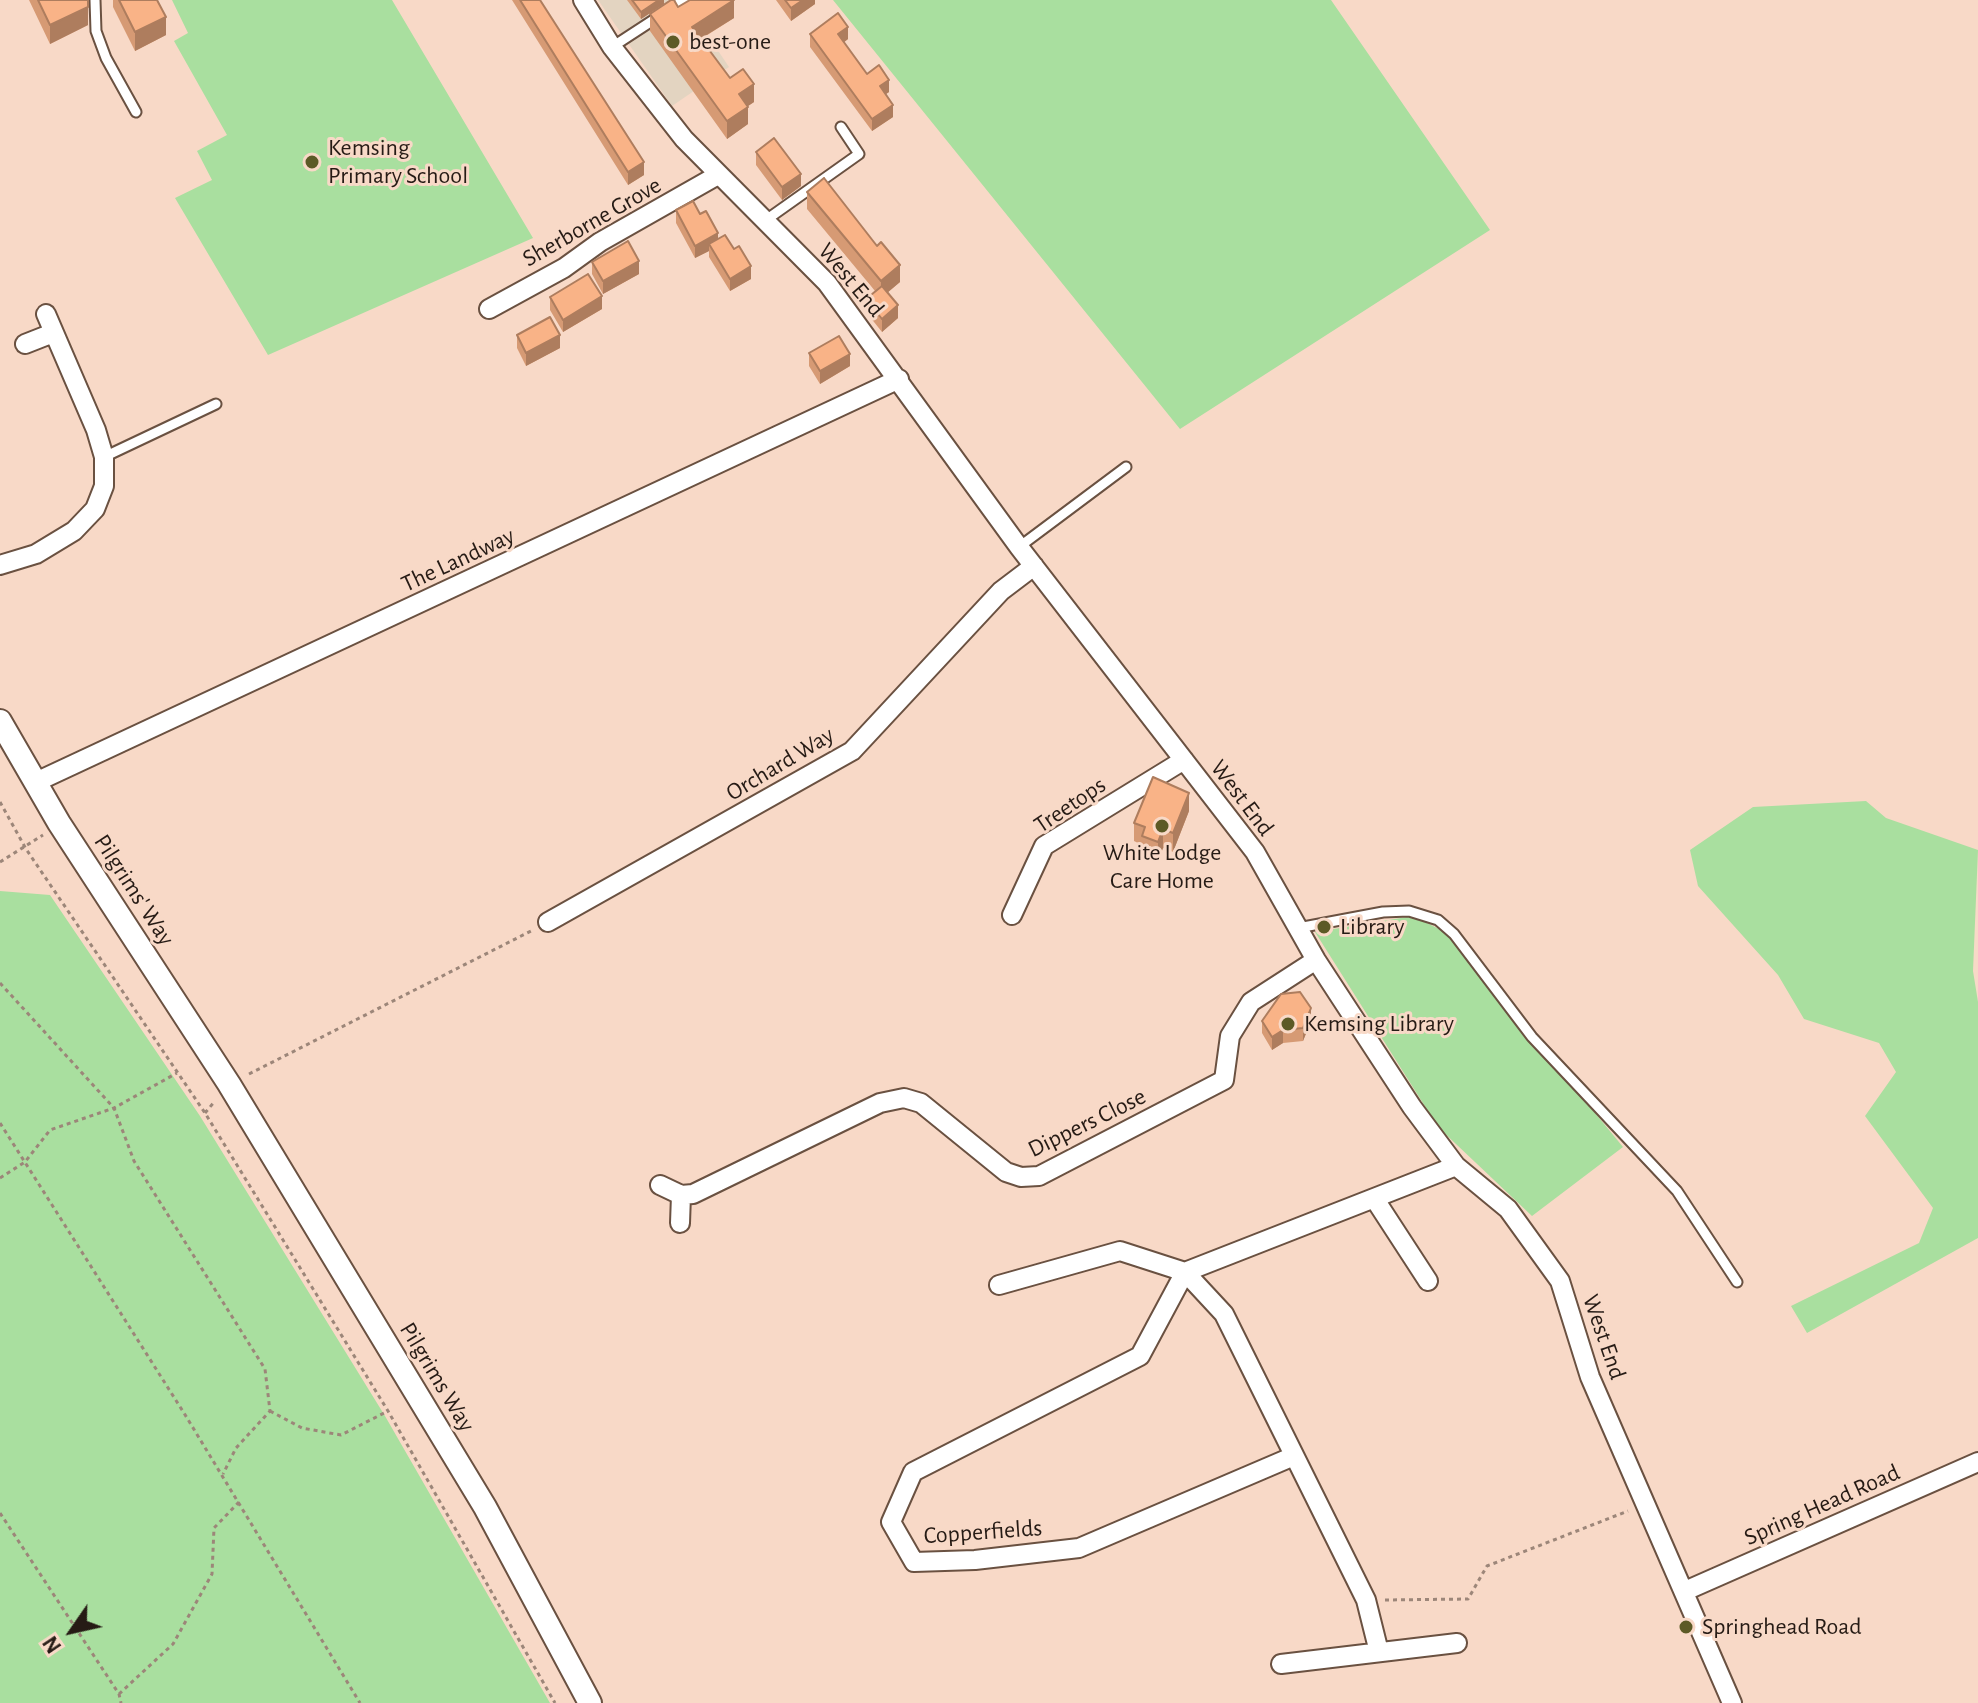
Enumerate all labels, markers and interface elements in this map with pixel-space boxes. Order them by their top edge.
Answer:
place label: best-one [689,28,771,56]
marker: best-one [664,33,682,51]
place label: Kemsing Primary School [328,134,468,190]
marker: Kemsing Primary School [303,153,321,171]
street label: Sherborne Grove [517,171,667,273]
street label: West End [812,237,890,323]
street label: The Landway [397,521,519,599]
street label: Orchard Way [721,721,839,807]
street label: West End [1204,754,1280,842]
street label: Treetops [1029,771,1111,839]
marker: White Lodge Care Home [1153,817,1171,835]
street label: Pilgrims' Way [87,829,181,951]
place label: White Lodge Care Home [1103,839,1221,895]
place label: Library [1340,913,1405,941]
marker: Library [1315,918,1333,936]
place label: Kemsing Library [1304,1010,1454,1038]
marker: Kemsing Library [1279,1015,1297,1033]
street label: Dippers Close [1023,1082,1151,1164]
street label: West End [1576,1291,1632,1383]
street label: Pilgrims Way [393,1317,481,1437]
street label: Spring Head Road [1740,1458,1904,1552]
street label: Copperfields [923,1513,1043,1551]
north arrow [32,1591,112,1671]
place label: Springhead Road [1702,1613,1862,1641]
marker: Springhead Road [1677,1618,1695,1636]
text: N [39,1632,66,1657]

